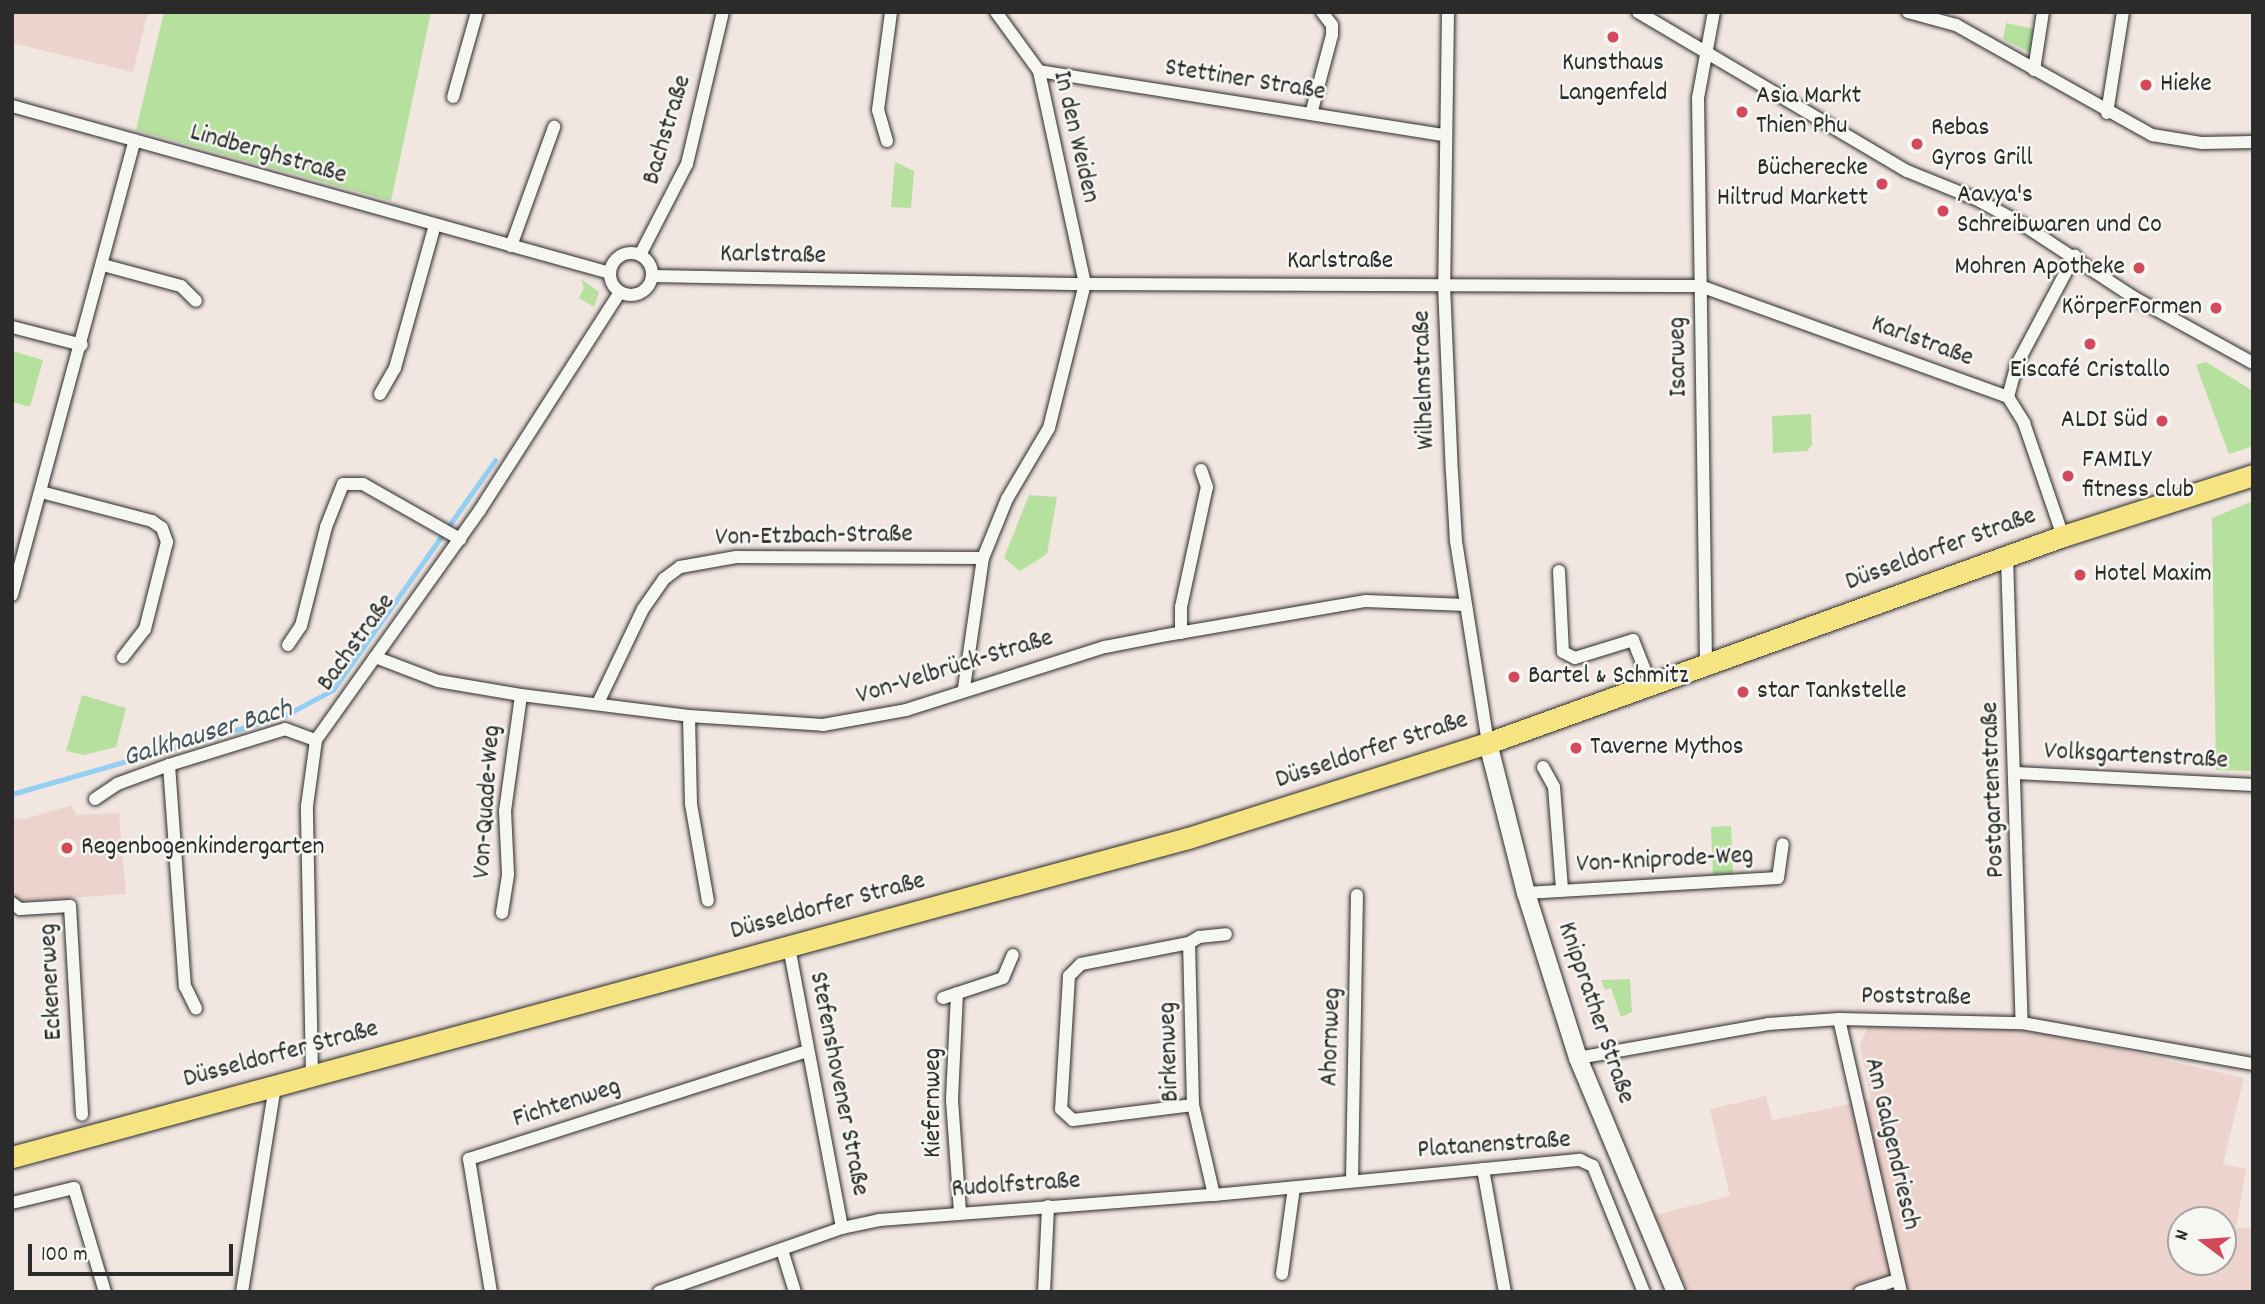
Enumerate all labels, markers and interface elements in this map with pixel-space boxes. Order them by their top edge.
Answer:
marker: Kunsthaus Langenfeld [1605,29,1621,45]
place label: Kunsthaus Langenfeld [1559,48,1667,110]
street label: Stettiner Straße [1162,53,1328,109]
street label: In den Weiden [1045,68,1105,206]
place label: Hieke [2160,69,2212,101]
street label: Bachstraße [637,71,699,189]
marker: Hieke [2138,77,2154,93]
place label: Asia Markt Thien Phu [1756,81,1861,142]
marker: Asia Markt Thien Phu [1734,104,1750,120]
place label: Rebas Gyros Grill [1931,113,2033,174]
street label: Lindberghstraße [186,118,350,192]
marker: Rebas Gyros Grill [1909,136,1925,152]
place label: Bücherecke Hiltrud Markett [1717,153,1868,214]
marker: Bücherecke Hiltrud Markett [1874,176,1890,192]
place label: Aavya's Schreibwaren und Co [1957,180,2162,242]
marker: Aavya's Schreibwaren und Co [1935,203,1951,219]
street label: Karlstraße [720,239,826,273]
street label: Karlstraße [1287,246,1393,278]
place label: Mohren Apotheke [1954,252,2125,284]
marker: Mohren Apotheke [2131,260,2147,276]
place label: KörperFormen [2062,292,2202,324]
marker: KörperFormen [2208,300,2224,316]
street label: Karlstraße [1867,309,1977,375]
street label: Wilhelmstraße [1407,310,1443,450]
street label: Isarweg [1663,317,1695,397]
marker: Eiscafé Cristallo [2082,336,2098,352]
place label: Eiscafé Cristallo [2010,355,2170,387]
place label: ALDI Süd [2061,405,2148,437]
marker: ALDI Süd [2154,413,2170,429]
place label: FAMILY fitness club [2082,445,2194,506]
marker: FAMILY fitness club [2060,468,2076,484]
street label: Düsseldorfer Straße [1841,501,2041,599]
street label: Von-Etzbach-Straße [715,520,913,554]
place label: Hotel Maxim [2094,559,2212,591]
marker: Hotel Maxim [2072,567,2088,583]
street label: Bachstraße [311,588,403,698]
street label: Von-Velbrück-Straße [853,623,1057,713]
place label: Bartel & Schmitz [1528,661,1689,693]
marker: Bartel & Schmitz [1506,669,1522,685]
place label: star Tankstelle [1757,676,1906,708]
marker: star Tankstelle [1735,684,1751,700]
water label: Galkhauser Bach [119,693,297,777]
street label: Postgartenstraße [1975,701,2013,879]
street label: Düsseldorfer Straße [1272,705,1472,797]
street label: Von-Quade-Weg [467,724,509,880]
place label: Taverne Mythos [1590,732,1744,764]
street label: Volksgartenstraße [2043,737,2229,777]
marker: Taverne Mythos [1568,740,1584,756]
place label: Regenbogenkindergarten [81,832,325,864]
marker: Regenbogenkindergarten [59,840,75,856]
street label: Von-Kniprode-Weg [1576,841,1754,881]
street label: Düsseldorfer Straße [727,866,929,948]
street label: Knipprather Straße [1549,918,1641,1108]
street label: Eckenerweg [33,923,71,1041]
street label: Stefenshovener Straße [801,969,875,1199]
street label: Poststraße [1861,981,1971,1015]
street label: Ahornweg [1315,987,1349,1087]
street label: Birkenweg [1153,1001,1187,1103]
street label: Düsseldorfer Straße [180,1014,382,1096]
street label: Kiefernweg [918,1048,950,1158]
street label: Am Galgendriesch [1856,1055,1926,1233]
street label: Fichtenweg [509,1072,625,1136]
street label: Platanenstraße [1416,1125,1572,1167]
street label: Rudolfstraße [950,1166,1082,1206]
north arrow [2167,1206,2237,1276]
text: N [2169,1227,2198,1244]
scale bar [32,1230,236,1274]
text: 100 m [41,1241,88,1271]

